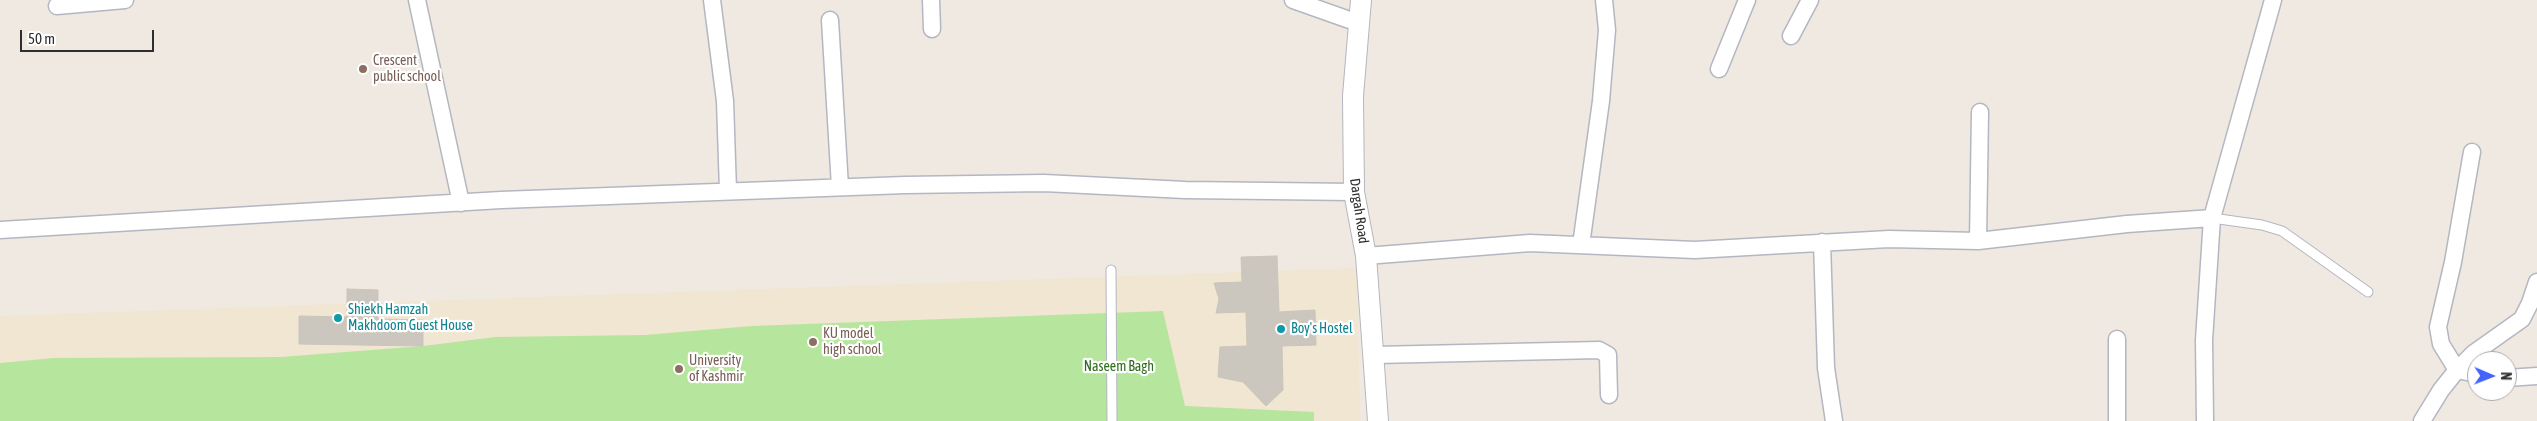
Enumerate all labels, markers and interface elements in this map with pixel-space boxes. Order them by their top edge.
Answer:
scale bar [22,20,156,52]
text: 50 m [28,30,55,47]
place label: Crescent public school [373,53,441,85]
marker: Crescent public school [357,63,369,75]
street label: Dargah Road [1346,177,1372,245]
place label: Shiekh Hamzah Makhdoom Guest House [348,302,473,334]
marker: Shiekh Hamzah Makhdoom Guest House [332,312,344,324]
place label: Boy's Hostel [1291,321,1353,337]
marker: Boy's Hostel [1275,323,1287,335]
place label: KU model high school [823,326,882,358]
marker: KU model high school [807,336,819,348]
north arrow [2467,351,2517,401]
place label: University of Kashmir [689,353,744,386]
park label: Naseem Bagh [1084,359,1154,375]
marker: University of Kashmir [673,363,685,375]
text: N [2498,372,2514,381]

